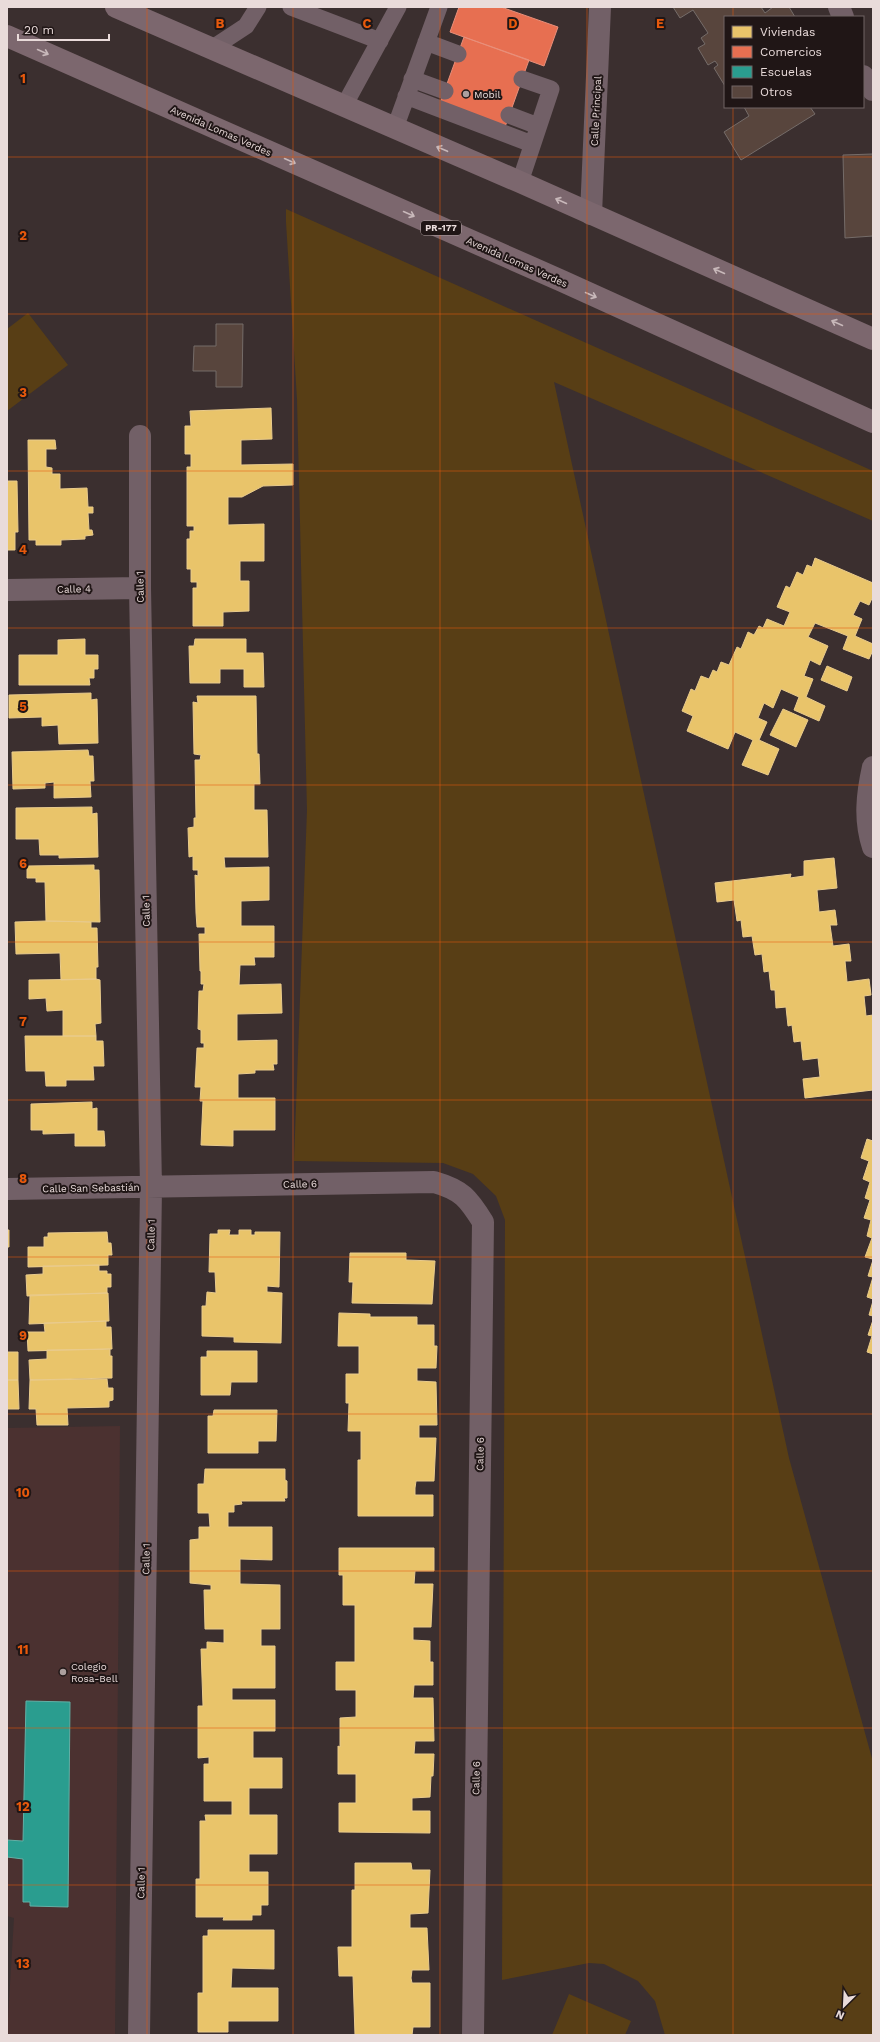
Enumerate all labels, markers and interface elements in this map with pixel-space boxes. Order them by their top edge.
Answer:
scale bar [18,16,109,42]
text: B [216,16,225,31]
text: C [363,16,372,31]
text: D [508,16,518,31]
text: E [656,16,664,31]
legend [724,16,864,108]
text: 20 m [24,23,54,37]
text: Viviendas [760,25,815,39]
text: Comercios [760,45,822,59]
one-way arrow [36,49,48,56]
text: Escuelas [760,65,812,79]
text: 1 [20,71,26,86]
street label: Calle Principal [589,76,603,146]
text: Otros [760,85,792,99]
marker: Mobil [461,89,471,99]
place label: Mobil [474,89,500,100]
street label: Avenida Lomas Verdes [169,104,273,158]
one-way arrow [437,144,449,152]
one-way arrow [283,158,295,165]
one-way arrow [556,197,568,204]
one-way arrow [402,211,414,218]
road number: PR-177 [421,221,461,235]
text: 2 [19,228,27,243]
street label: Avenida Lomas Verdes [465,235,569,289]
one-way arrow [713,266,725,274]
one-way arrow [585,292,597,299]
one-way arrow [832,319,844,326]
text: 3 [19,385,27,400]
text: 4 [19,542,28,557]
street label: Calle 1 [134,571,146,603]
street label: Calle 4 [57,583,91,595]
text: 5 [19,699,27,714]
text: 6 [19,856,27,871]
street label: Calle 1 [140,895,152,927]
text: 7 [19,1014,27,1029]
text: 8 [19,1171,27,1186]
street label: Calle 6 [283,1178,317,1190]
street label: Calle San Sebastián [42,1182,140,1194]
street label: Calle 1 [145,1219,157,1251]
text: 9 [19,1328,27,1343]
street label: Calle 6 [474,1437,486,1471]
text: 10 [16,1485,30,1500]
street label: Calle 1 [140,1543,152,1575]
text: 11 [17,1642,29,1657]
place label: Colegio Rosa-Bell [71,1661,118,1684]
marker: Colegio Rosa-Bell [58,1667,68,1677]
street label: Calle 6 [470,1761,482,1795]
text: 12 [16,1799,30,1814]
street label: Calle 1 [135,1867,147,1899]
text: 13 [16,1956,30,1971]
north arrow [824,1986,864,2026]
text: N [834,2007,847,2022]

